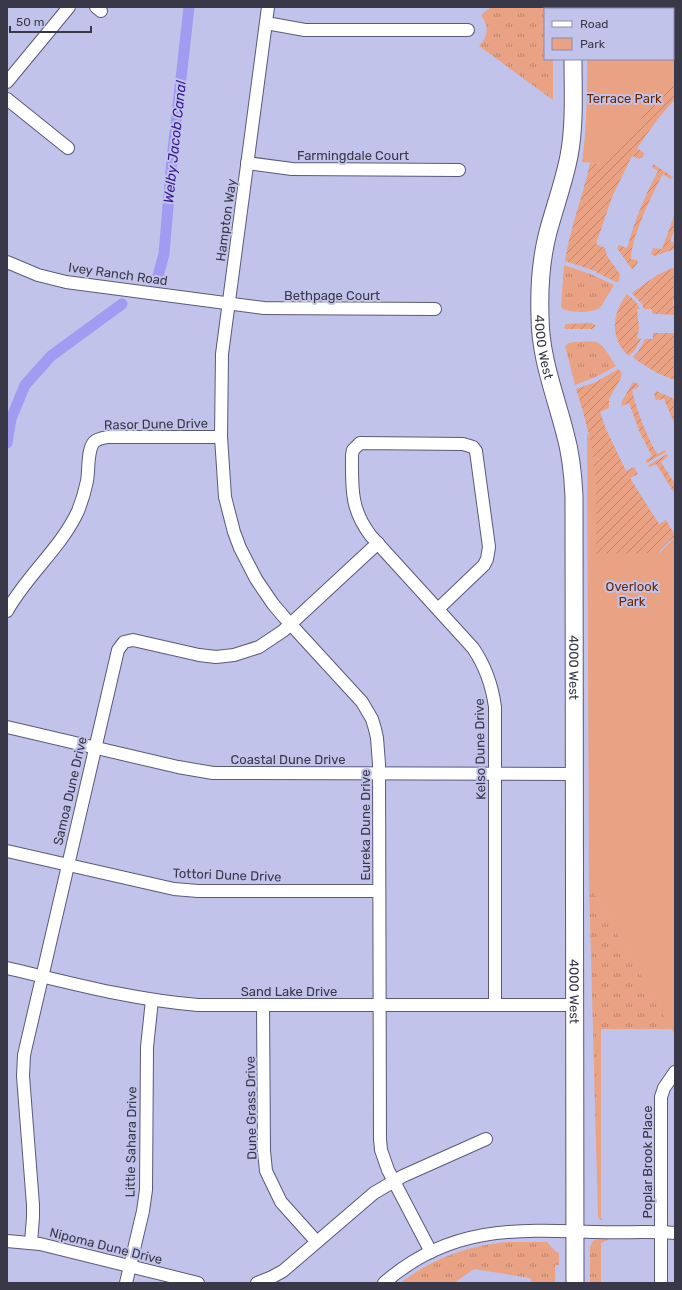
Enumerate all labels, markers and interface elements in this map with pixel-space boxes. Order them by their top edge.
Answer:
scale bar [10,8,91,34]
legend [544,8,674,60]
text: 50 m [16,15,44,29]
text: Road [580,17,608,31]
text: Park [580,37,606,51]
water label: Welby Jacob Canal [160,79,190,204]
park label: Terrace Park [586,91,662,106]
street label: Farmingdale Court [297,148,409,164]
street label: Hampton Way [213,178,239,262]
street label: Ivey Ranch Road [67,260,169,288]
street label: Bethpage Court [284,288,380,304]
street label: 4000 West [532,315,557,381]
street label: Rasor Dune Drive [104,416,208,432]
park label: Overlook Park [606,579,659,609]
street label: 4000 West [567,635,582,700]
street label: Kelso Dune Drive [472,698,488,800]
street label: Samoa Dune Drive [50,735,90,847]
street label: Coastal Dune Drive [231,752,345,767]
street label: Eureka Dune Drive [358,769,373,881]
street label: Tottori Dune Drive [172,866,282,884]
street label: 4000 West [567,959,582,1024]
street label: Sand Lake Drive [241,984,337,999]
street label: Dune Grass Drive [243,1056,259,1160]
street label: Little Sahara Drive [123,1086,139,1198]
street label: Poplar Brook Place [640,1106,655,1218]
street label: Nipoma Dune Drive [48,1225,164,1267]

